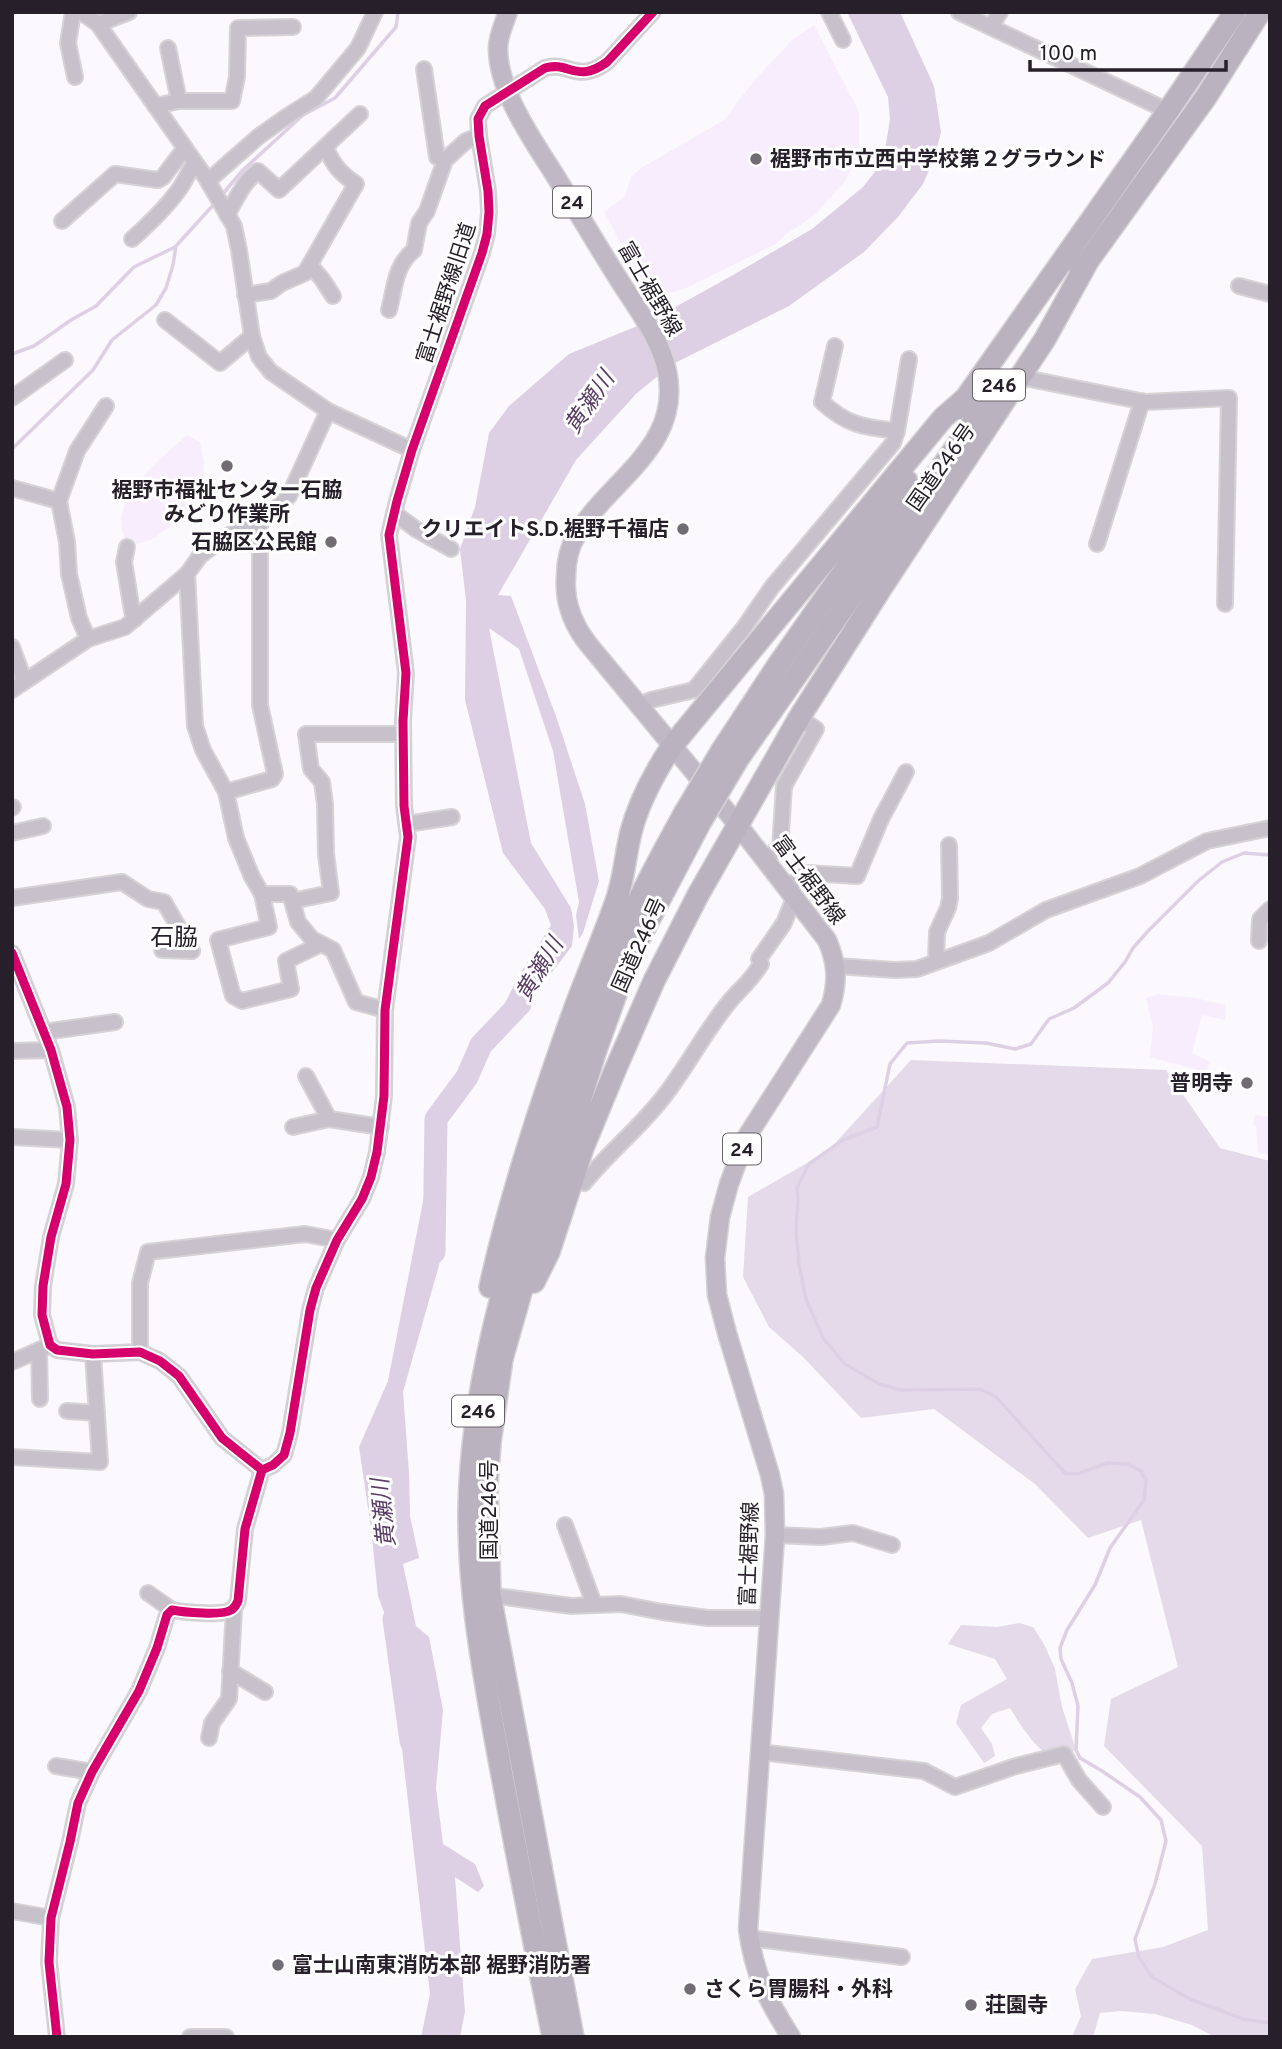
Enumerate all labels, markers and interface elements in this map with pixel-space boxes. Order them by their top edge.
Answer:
scale bar [1030,28,1226,72]
text: 100 m [1040,41,1097,68]
place label: 裾野市市立西中学校第２グラウンド [770,147,1106,174]
marker: 裾野市市立西中学校第２グラウンド [748,151,764,167]
road number: 24 [553,186,591,218]
street label: 富士裾野線旧道 [412,219,483,368]
street label: 富士裾野線 [611,238,687,342]
water label: 黄瀬川 [560,364,624,440]
road number: 246 [973,370,1025,400]
street label: 国道246号 [902,419,982,517]
marker: 裾野市福祉センター石脇 みどり作業所 [219,458,235,474]
place label: 裾野市福祉センター石脇 みどり作業所 [112,478,343,529]
place label: クリエイトS.D.裾野千福店 [421,517,669,544]
marker: クリエイトS.D.裾野千福店 [675,521,691,537]
place label: 石脇区公民館 [191,530,317,557]
marker: 石脇区公民館 [323,534,339,550]
street label: 富士裾野線 [765,831,850,931]
street label: 国道246号 [607,894,673,997]
district label: 石脇 [150,924,198,954]
water label: 黄瀬川 [511,931,573,1007]
place label: 普明寺 [1170,1071,1233,1098]
marker: 普明寺 [1239,1075,1255,1091]
road number: 24 [723,1134,761,1164]
road number: 246 [452,1396,504,1427]
street label: 国道246号 [477,1459,504,1561]
water label: 黄瀬川 [367,1474,404,1549]
street label: 富士裾野線 [735,1501,766,1607]
place label: 富士山南東消防本部 裾野消防署 [292,1953,591,1980]
marker: 富士山南東消防本部 裾野消防署 [270,1957,286,1973]
place label: さくら胃腸科・外科 [704,1977,893,2004]
marker: さくら胃腸科・外科 [682,1981,698,1997]
place label: 荘園寺 [985,1993,1048,2020]
marker: 荘園寺 [963,1997,979,2013]

